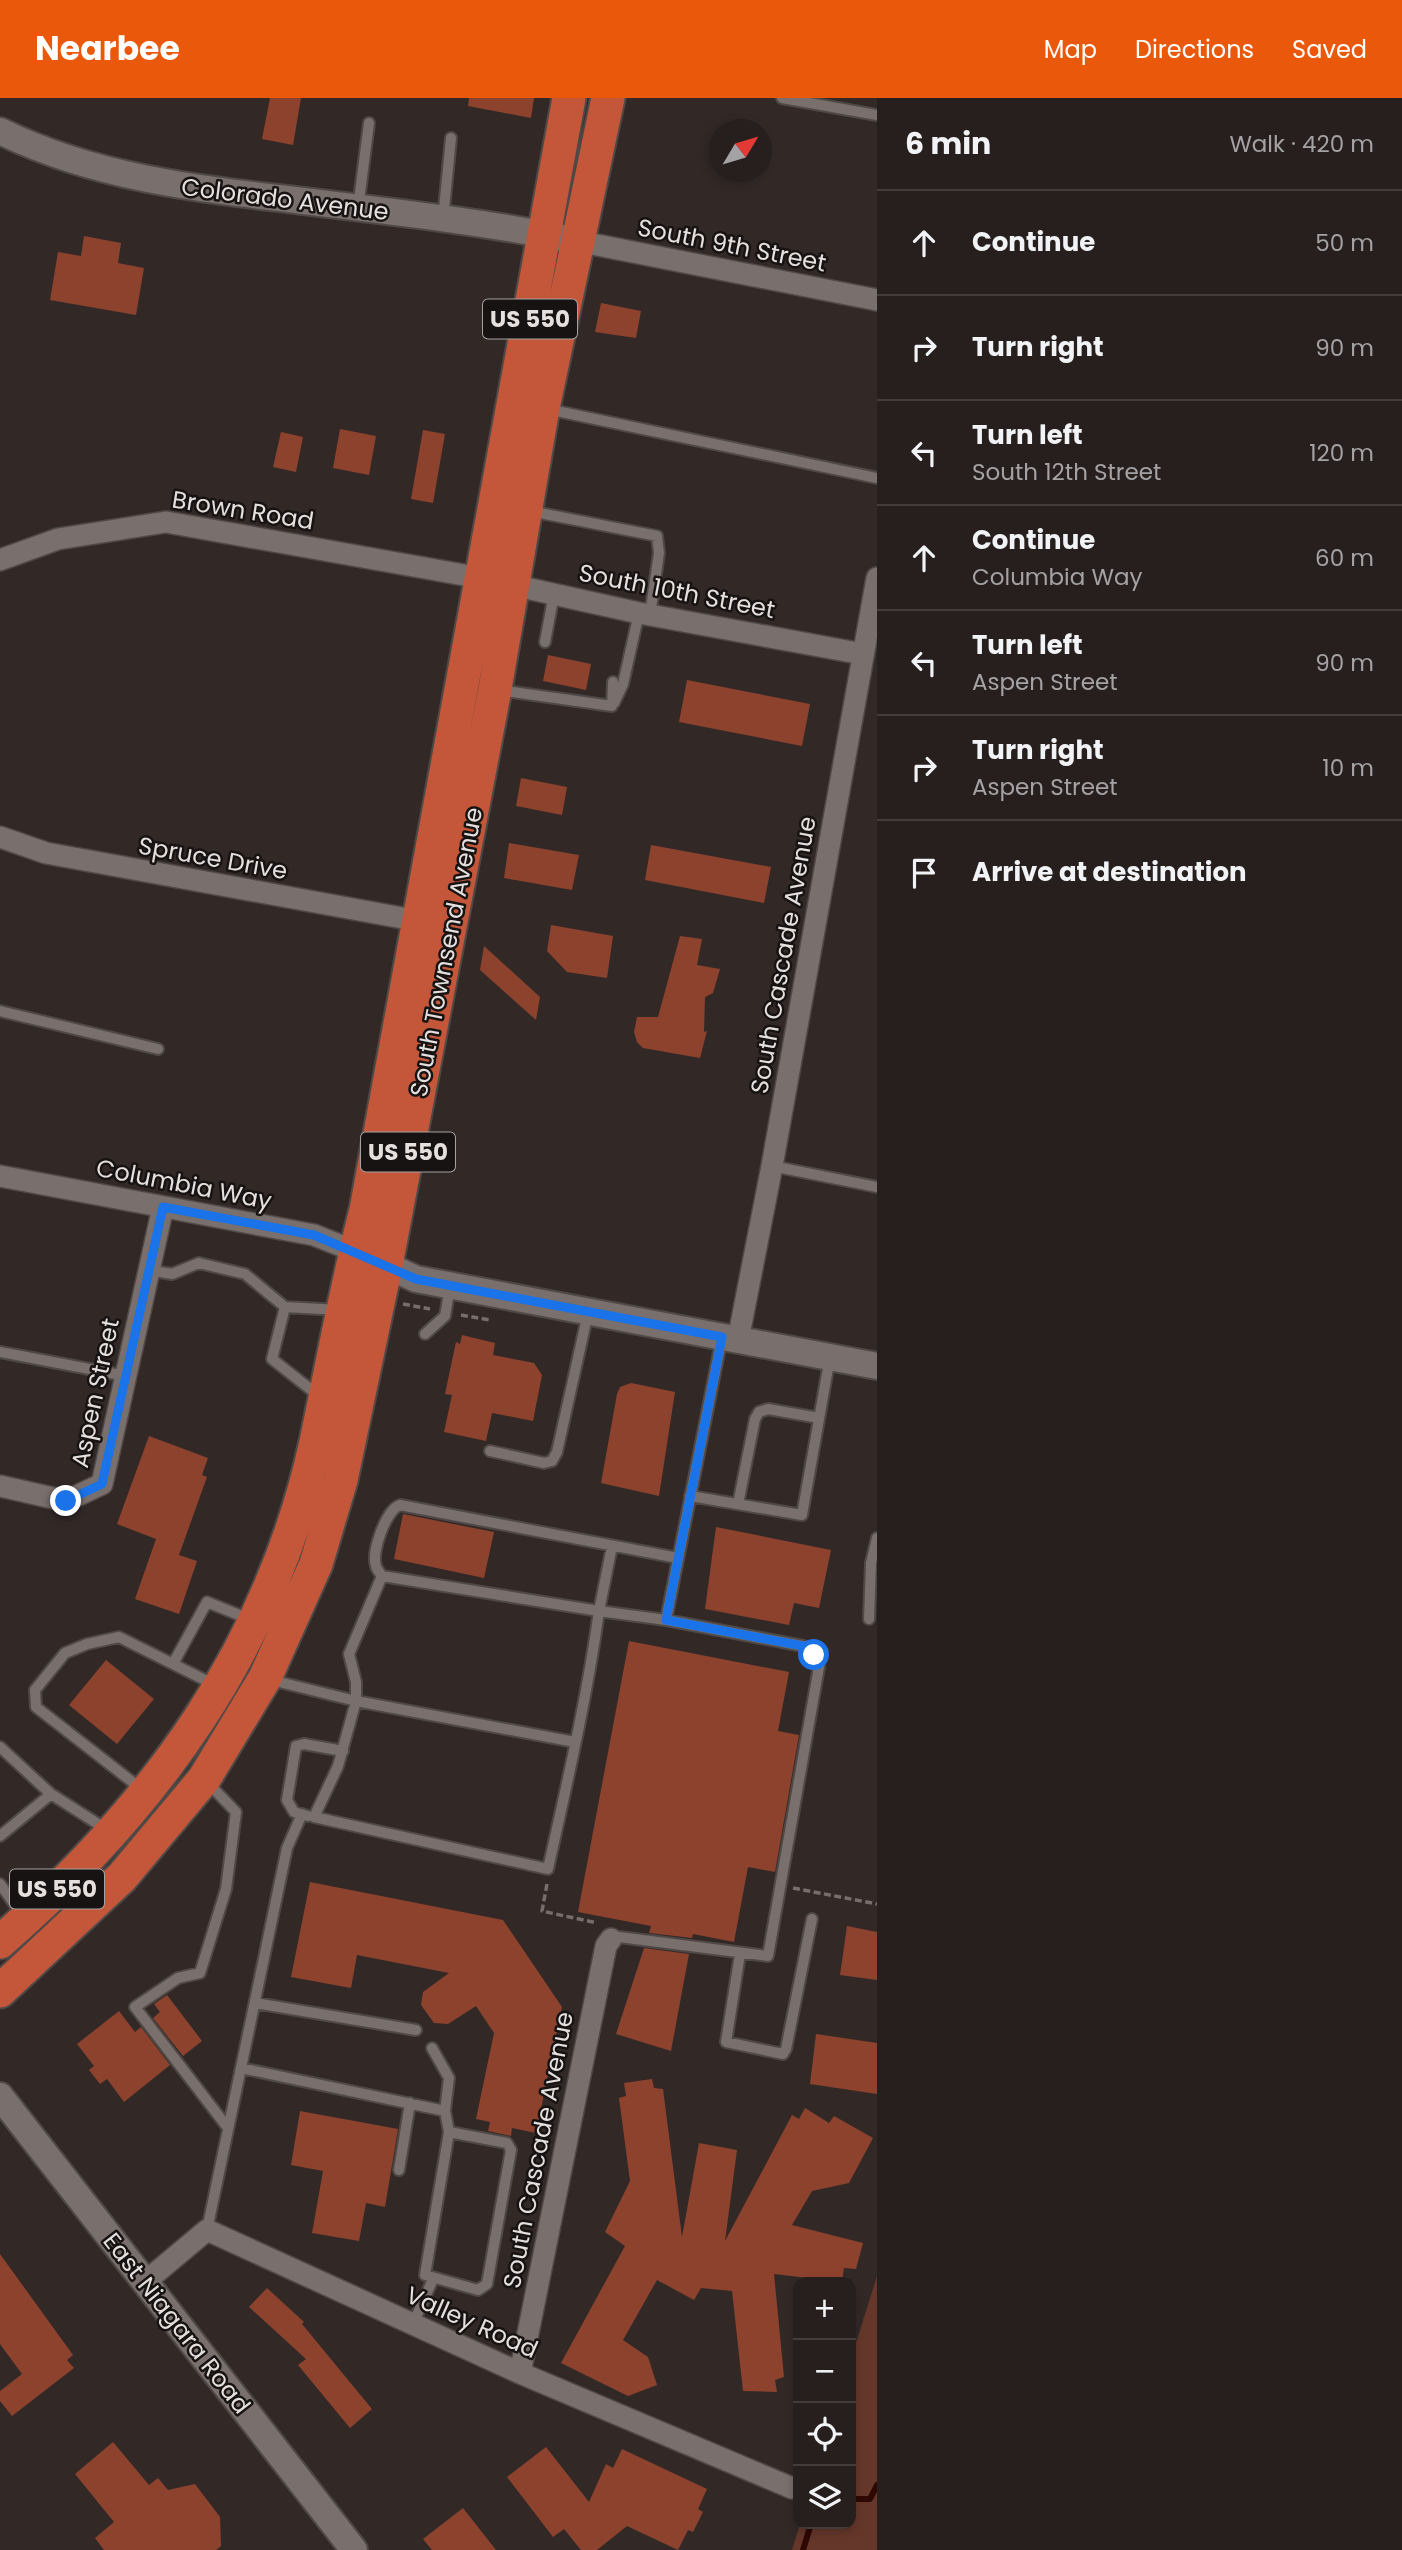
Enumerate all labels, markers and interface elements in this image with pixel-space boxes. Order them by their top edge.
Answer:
text: Nearbee [35,25,180,72]
text: Map [1044,33,1097,66]
text: Directions [1135,33,1254,66]
text: Saved [1292,33,1367,66]
north arrow [709,119,772,182]
text: 6 min [905,122,991,165]
text: Walk · 420 m [1229,128,1374,160]
street label: Colorado Avenue [180,170,390,228]
street label: South 9th Street [635,211,829,279]
icon: ahead [905,224,943,262]
text: Continue [972,224,1095,260]
text: 50 m [1315,227,1374,259]
road number: US 550 [483,300,577,339]
icon: right [905,329,943,367]
text: Turn right [972,329,1104,365]
text: 90 m [1315,332,1374,364]
text: Turn left [972,417,1083,453]
icon: left [905,434,943,472]
text: 120 m [1309,437,1374,469]
text: South 12th Street [972,456,1161,488]
street label: Brown Road [170,483,316,537]
text: Continue [972,522,1095,558]
icon: ahead [905,539,943,577]
text: 60 m [1315,542,1374,574]
street label: South 10th Street [576,556,778,626]
text: Columbia Way [972,561,1142,593]
text: Turn left [972,627,1083,663]
icon: left [905,644,943,682]
text: 90 m [1315,647,1374,679]
text: Aspen Street [972,666,1118,698]
text: Turn right [972,732,1104,768]
icon: right [905,749,943,787]
text: 10 m [1322,752,1374,784]
text: Aspen Street [972,771,1118,803]
street label: South Townsend Avenue [402,804,490,1100]
street label: South Cascade Avenue [742,814,824,1096]
street label: Spruce Drive [136,829,290,887]
icon: arrive [905,854,943,892]
text: Arrive at destination [972,854,1247,890]
road number: US 550 [361,1133,455,1172]
street label: Columbia Way [94,1151,275,1217]
street label: Aspen Street [63,1315,127,1471]
route end [50,1485,81,1516]
route start [798,1639,829,1670]
road number: US 550 [10,1870,104,1909]
street label: South Cascade Avenue [495,2009,581,2291]
street label: East Niagara Road [96,2226,258,2420]
map controls [793,2277,856,2529]
button: + [793,2277,856,2340]
street label: Valley Road [401,2278,543,2366]
button: − [793,2340,856,2403]
button: locate [793,2403,856,2466]
button: layers [793,2466,856,2529]

